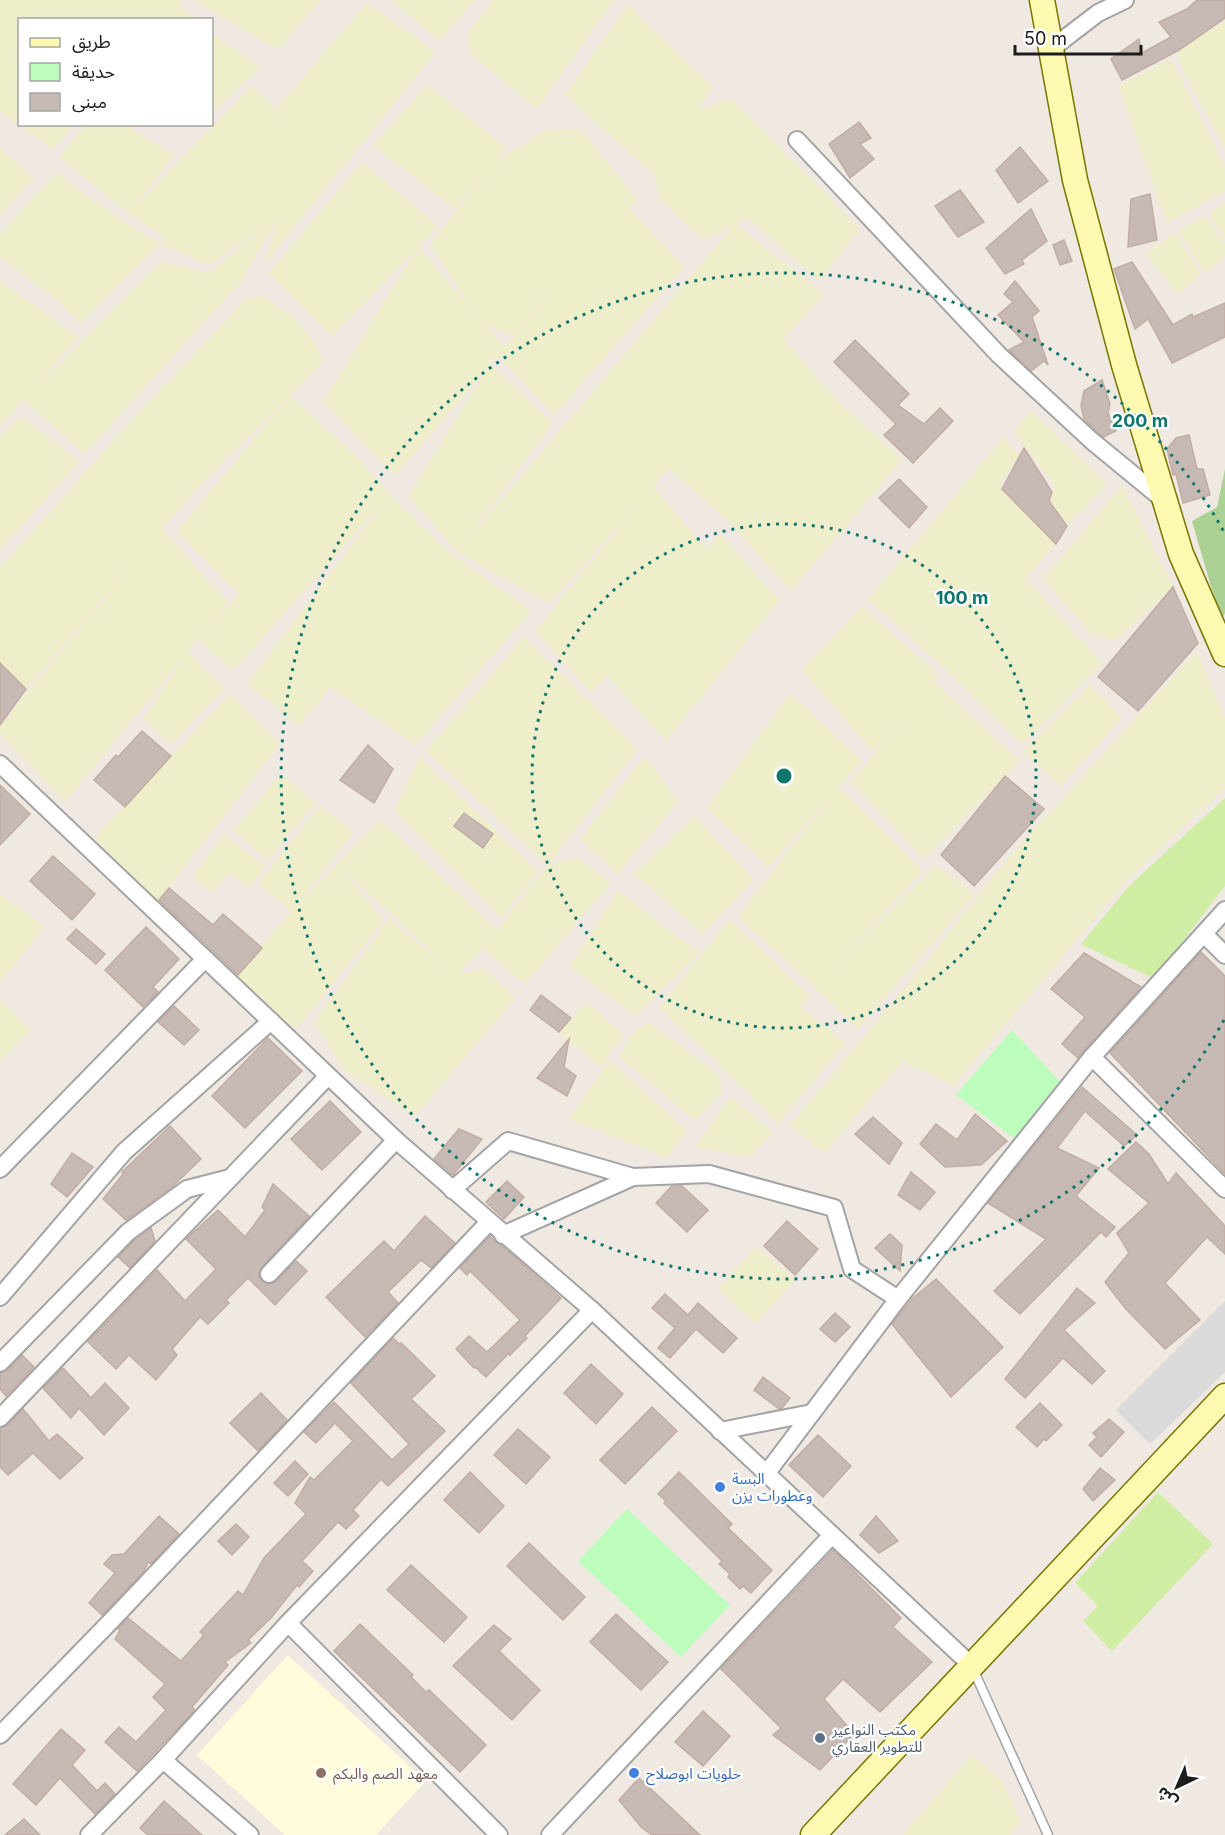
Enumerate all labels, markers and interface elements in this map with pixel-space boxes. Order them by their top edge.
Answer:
legend [18,18,213,126]
scale bar [1015,18,1141,56]
text: 50 m [1024,28,1067,49]
text: طريق [72,31,111,53]
text: حديقة [72,61,115,82]
text: مبنى [72,91,107,113]
text: 200 m [1112,410,1168,431]
text: 100 m [936,587,988,608]
centre of rings [774,766,794,786]
place label: البسة وعطورات يزن [732,1469,813,1505]
marker: البسة وعطورات يزن [713,1480,727,1494]
place label: مكتب النواعير للتطوير العقاري [831,1720,922,1758]
marker: مكتب النواعير للتطوير العقاري [813,1731,827,1745]
north arrow [1147,1757,1207,1817]
place label: معهد الصم والبكم [333,1764,438,1785]
place label: حلويات ابوصلاح [646,1764,741,1786]
marker: معهد الصم والبكم [314,1766,328,1780]
marker: حلويات ابوصلاح [627,1766,641,1780]
text: ش [1152,1783,1181,1813]

